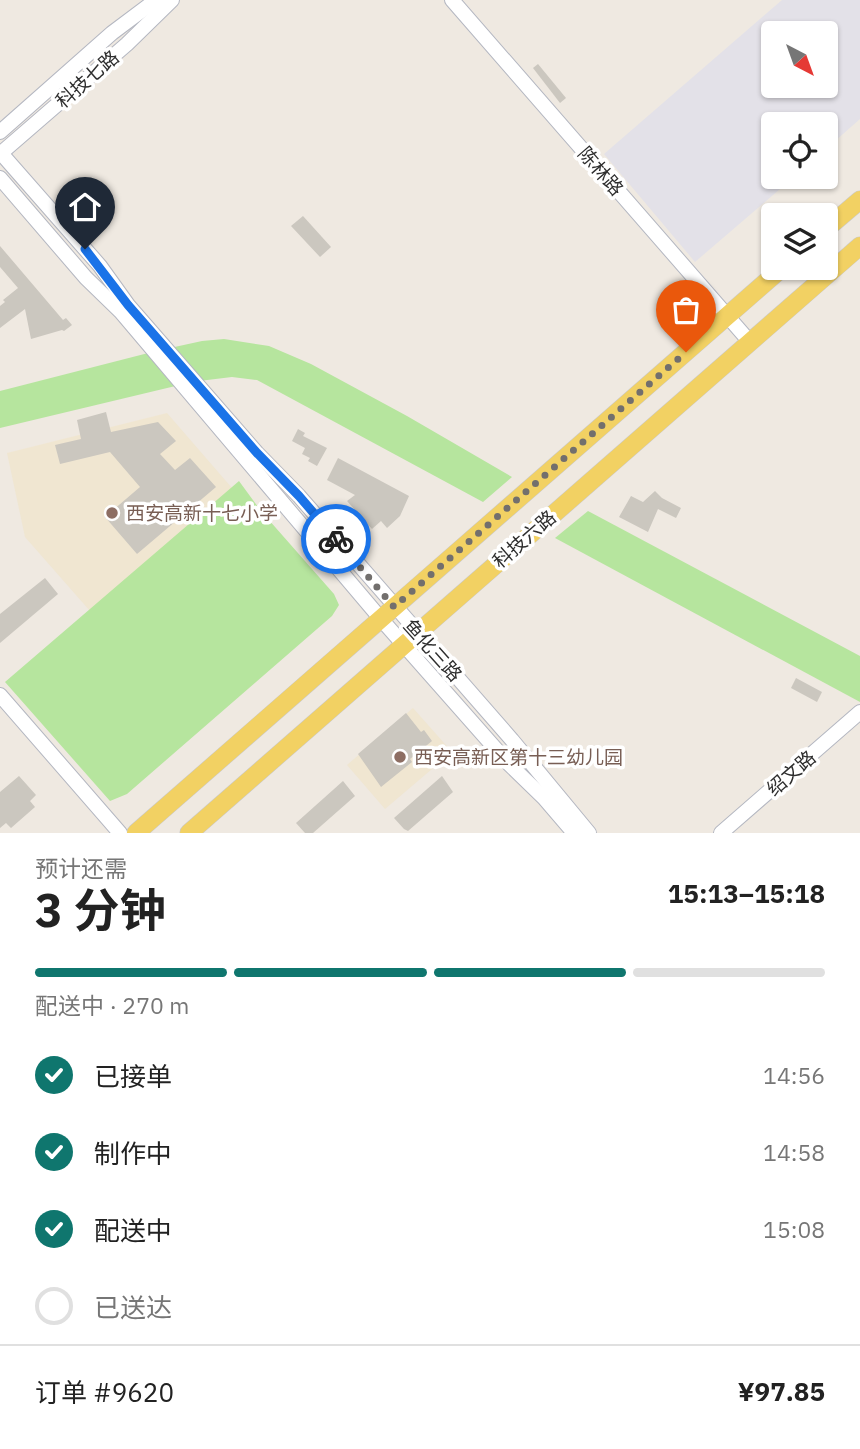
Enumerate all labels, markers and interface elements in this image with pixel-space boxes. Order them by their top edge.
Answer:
north arrow [761,21,838,98]
map controls [761,21,838,280]
street label: 科技七路 [50,45,124,113]
button: locate [761,112,838,189]
street label: 陈林路 [573,142,629,200]
pin [55,177,115,249]
icon: home [66,188,104,226]
button: layers [761,203,838,280]
pin [656,280,716,352]
icon: bag [667,291,705,329]
place label: 西安高新十七小学 [126,501,278,525]
courier [301,504,371,574]
marker: 西安高新十七小学 [104,505,120,521]
street label: 科技六路 [487,505,561,573]
icon: bike [317,520,355,558]
street label: 鱼化三路 [399,614,467,686]
place label: 西安高新区第十三幼儿园 [414,745,623,769]
street label: 绍文路 [762,745,820,801]
marker: 西安高新区第十三幼儿园 [392,749,408,765]
text: 预计还需 [35,853,127,883]
text: 15:13–15:18 [668,876,825,910]
text: 3 分钟 [35,880,165,940]
text: 配送中 · 270 m [35,990,189,1020]
icon: check [35,1056,73,1094]
text: 已接单 [94,1059,172,1093]
text: 14:56 [763,1060,825,1090]
icon: check [35,1133,73,1171]
text: 制作中 [94,1136,172,1170]
text: 14:58 [763,1137,825,1167]
icon: check [35,1210,73,1248]
text: 配送中 [94,1213,172,1247]
text: 15:08 [763,1214,825,1244]
text: 已送达 [94,1290,172,1324]
text: ¥97.85 [738,1374,825,1408]
text: 订单 #9620 [35,1375,174,1409]

